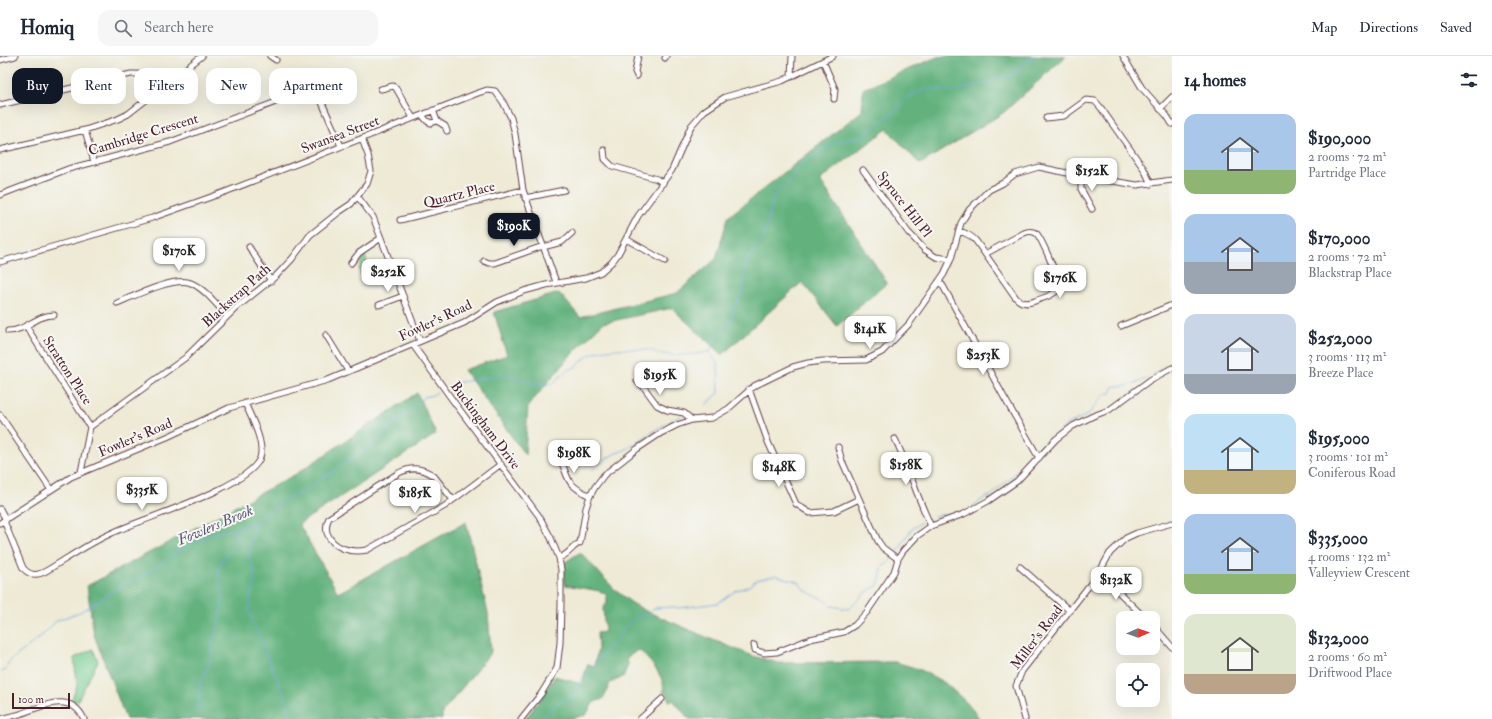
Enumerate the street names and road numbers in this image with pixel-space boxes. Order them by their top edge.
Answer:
street label: Cambridge Crescent [86,110,201,159]
street label: Swansea Street [299,112,382,157]
street label: Spruce Hill Pl [873,168,936,242]
street label: Quartz Place [421,177,497,212]
street label: Blackstrap Path [199,260,275,331]
street label: Fowler's Road [396,296,475,345]
street label: Stratton Place [39,333,96,408]
street label: Buckingham Drive [447,378,524,473]
street label: Fowler's Road [96,414,175,461]
street label: Miller's Road [1007,602,1066,673]

